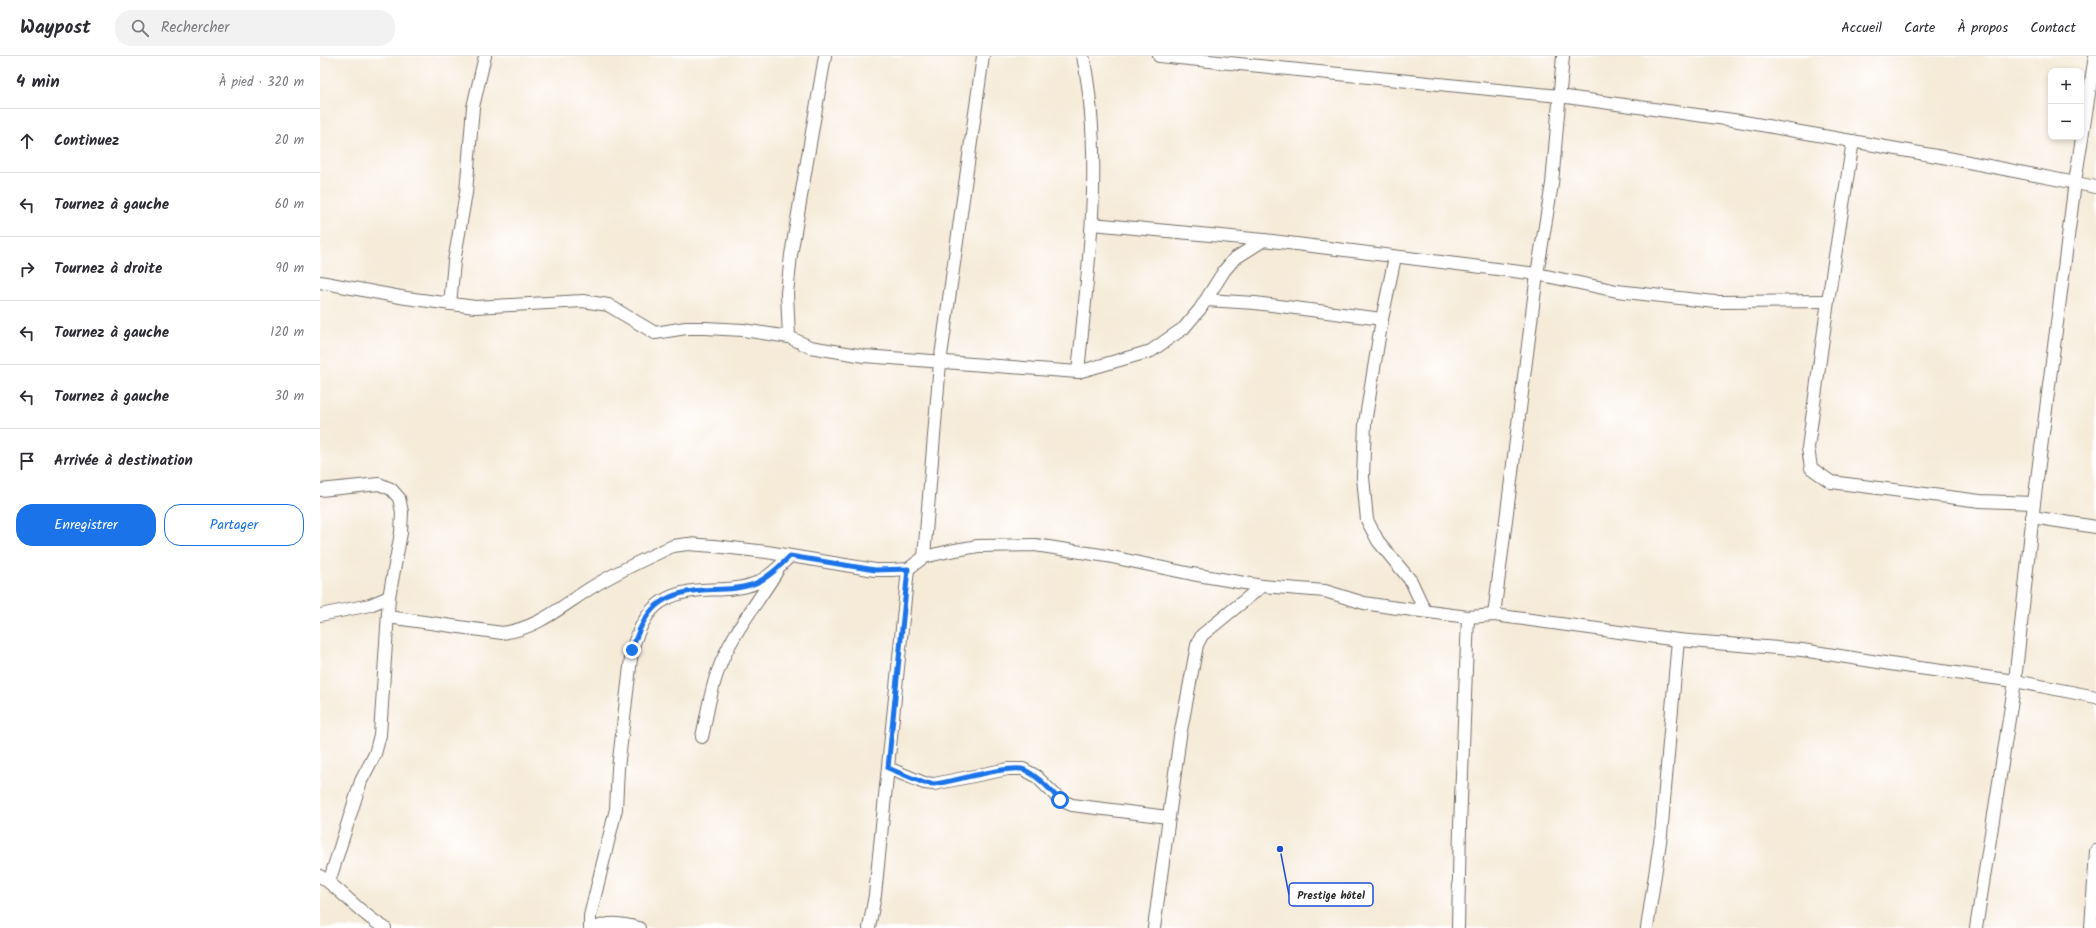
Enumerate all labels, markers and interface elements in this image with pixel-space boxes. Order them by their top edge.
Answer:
search box [115,10,395,46]
text: Waypost [20,13,91,43]
text: Rechercher [161,16,229,40]
icon: search [129,17,151,39]
text: Accueil [1841,17,1882,39]
text: Carte [1904,17,1935,39]
text: À propos [1957,17,2008,39]
text: Contact [2030,17,2076,39]
map controls [2048,68,2084,140]
button: + [2048,68,2084,104]
text: 4 min [16,69,60,96]
text: À pied · 320 m [219,72,304,93]
button: − [2048,104,2084,140]
text: Continuez [54,129,119,153]
icon: ahead [16,130,38,152]
text: 20 m [274,130,304,151]
text: Tournez à gauche [54,193,169,217]
icon: left [16,194,38,216]
text: 60 m [275,194,304,215]
text: Tournez à droite [54,257,162,281]
icon: right [16,258,38,280]
text: 90 m [276,258,304,279]
text: Tournez à gauche [54,321,169,345]
icon: left [16,322,38,344]
text: 120 m [270,322,304,343]
text: Tournez à gauche [54,385,169,409]
icon: left [16,386,38,408]
text: 30 m [275,386,304,407]
text: Arrivée à destination [54,449,193,473]
icon: arrive [16,450,38,472]
button: Enregistrer [16,504,156,546]
button: Partager [164,504,304,546]
route end [623,641,641,659]
route start [1051,791,1069,809]
callout: Prestige hôtel [1289,883,1373,906]
text: Prestige hôtel [1297,887,1365,905]

